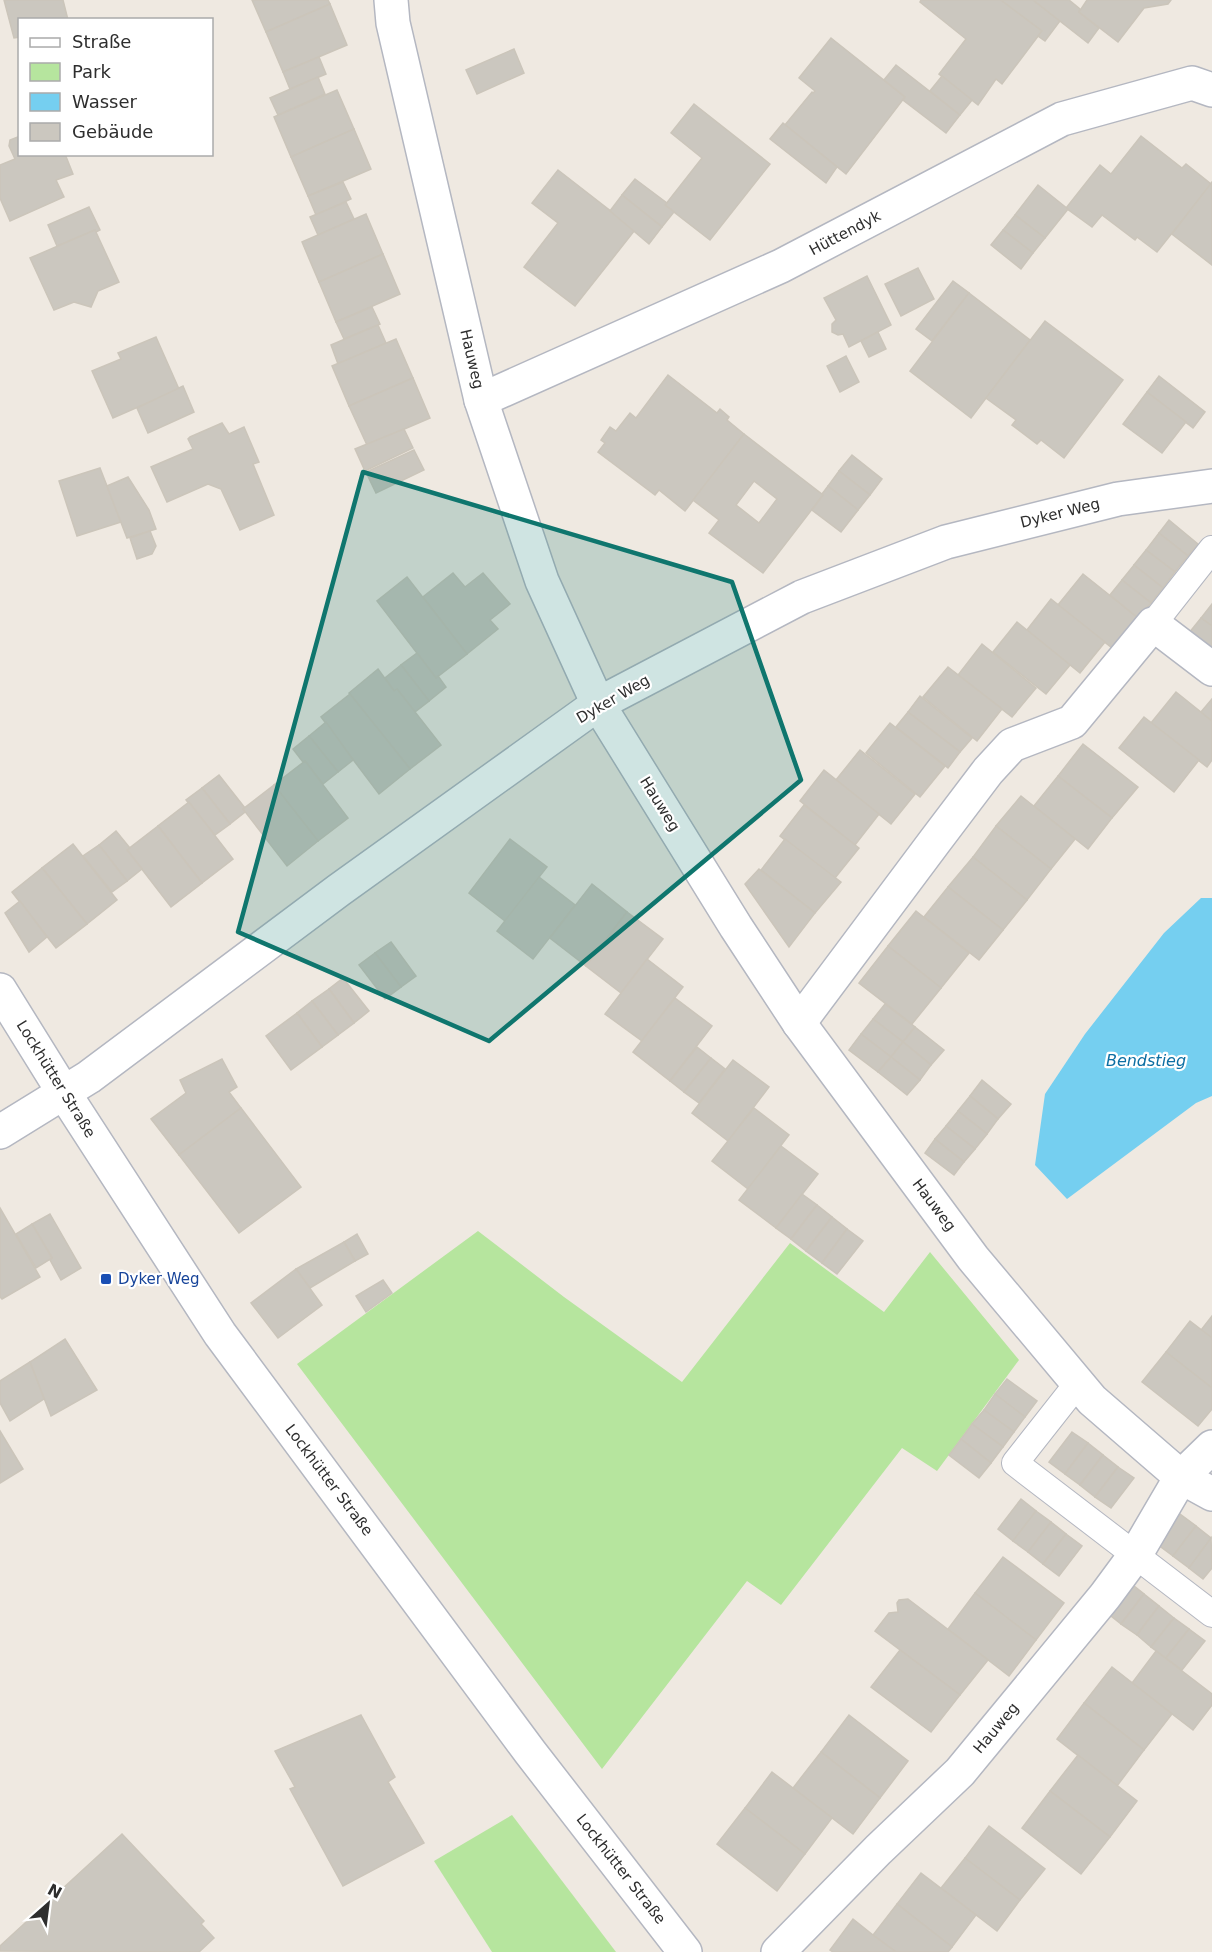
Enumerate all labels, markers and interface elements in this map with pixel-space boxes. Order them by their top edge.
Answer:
legend [18,18,213,156]
text: Straße [72,31,131,52]
text: Park [72,61,111,82]
text: Wasser [72,91,138,112]
text: Gebäude [72,121,153,142]
street label: Hüttendyk [806,207,884,259]
street label: Hauweg [456,327,488,391]
street label: Dyker Weg [1018,494,1102,532]
street label: Dyker Weg [573,671,653,727]
street label: Hauweg [636,773,684,835]
street label: Lockhütter Straße [13,1017,99,1141]
water label: Bendstieg [1106,1051,1186,1070]
street label: Hauweg [908,1175,960,1235]
place label: Dyker Weg [118,1270,199,1288]
marker: Dyker Weg [99,1272,113,1286]
street label: Lockhütter Straße [281,1421,377,1539]
street label: Hauweg [970,1699,1022,1757]
street label: Lockhütter Straße [572,1810,670,1928]
north arrow [18,1874,78,1934]
text: N [44,1880,65,1903]

